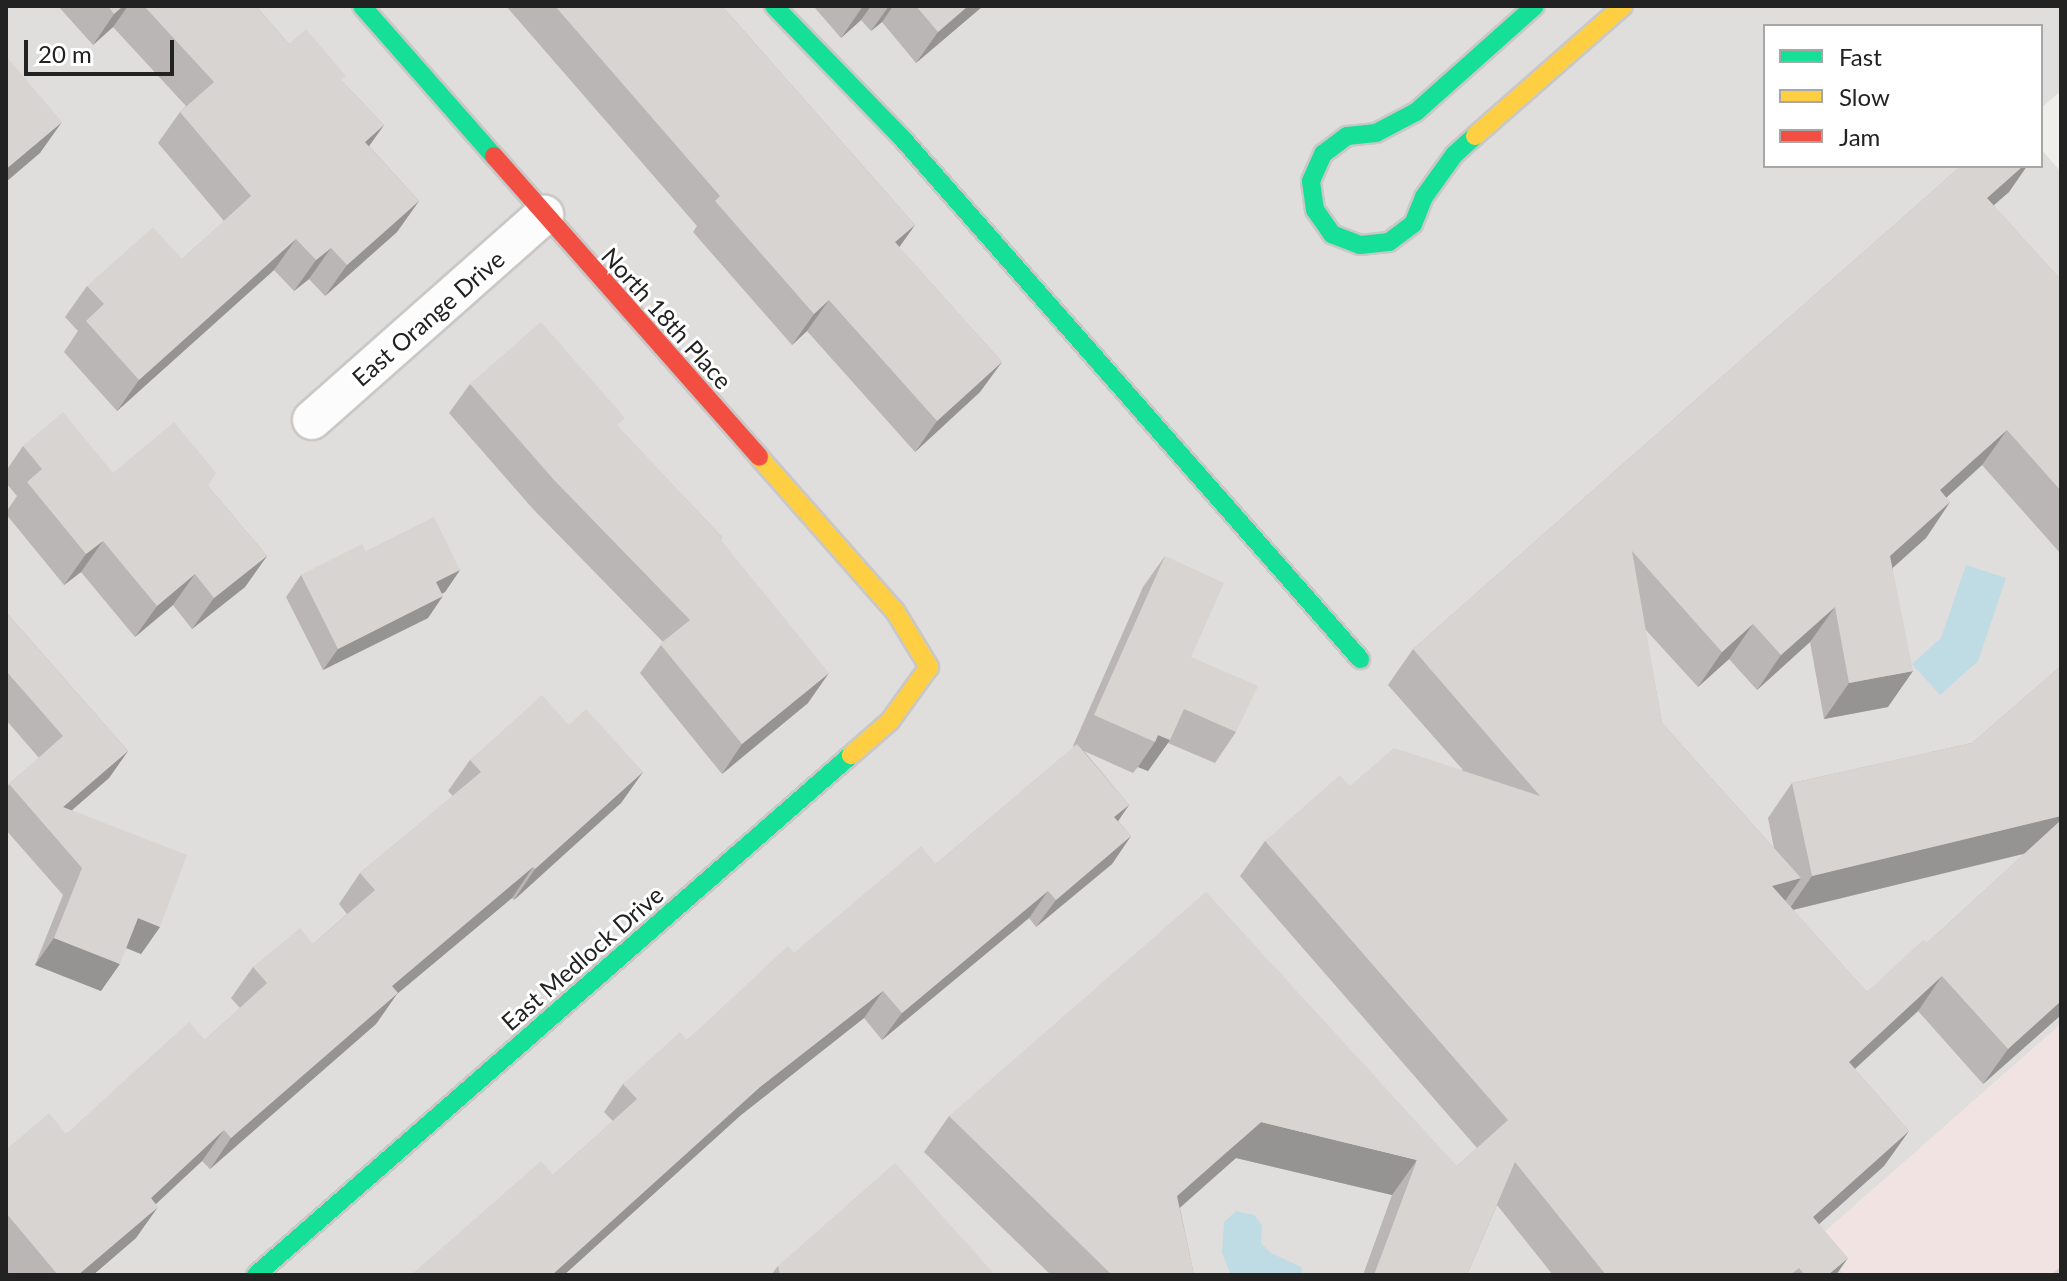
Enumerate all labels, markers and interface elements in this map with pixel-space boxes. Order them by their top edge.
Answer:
scale bar [28,24,178,74]
legend [1763,24,2043,168]
text: 20 m [38,39,92,68]
text: Fast [1839,42,1882,71]
text: Slow [1839,82,1890,111]
text: Jam [1839,122,1880,151]
street label: North 18th Place [596,241,738,395]
street label: East Orange Drive [346,244,510,392]
street label: East Medlock Drive [495,880,669,1036]

